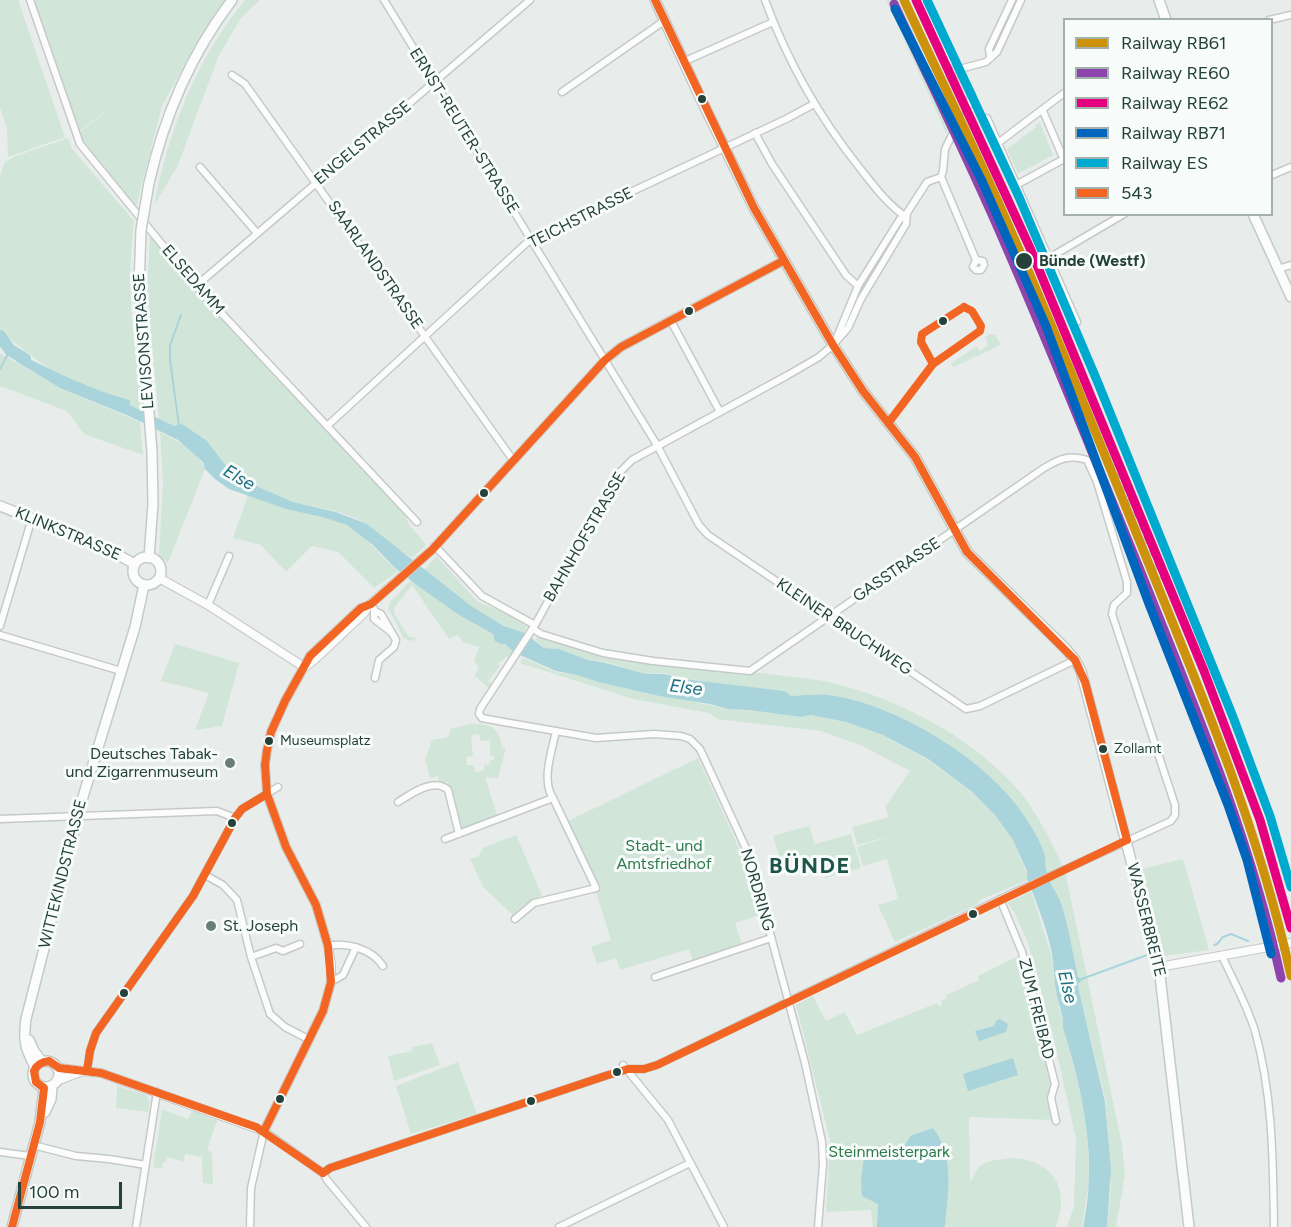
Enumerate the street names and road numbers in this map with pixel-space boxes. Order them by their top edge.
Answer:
street label: ERNST-REUTER-STRASSE [405,45,523,217]
street label: ENGELSTRASSE [311,97,415,189]
street label: TEICHSTRASSE [525,183,637,253]
street label: SAARLANDSTRASSE [323,197,427,333]
street label: ELSEDAMM [158,241,228,319]
street label: LEVISONSTRASSE [130,272,158,410]
street label: BAHNHOFSTRASSE [540,469,630,605]
street label: KLINKSTRASSE [12,503,124,565]
street label: GASSTRASSE [850,534,944,606]
street label: KLEINER BRUCHWEG [773,574,915,680]
street label: WITTEKINDSTRASSE [35,797,91,951]
street label: NORDRING [736,847,778,933]
street label: WASSERBREITE [1123,861,1169,979]
street label: ZUM FREIBAD [1014,957,1058,1061]

